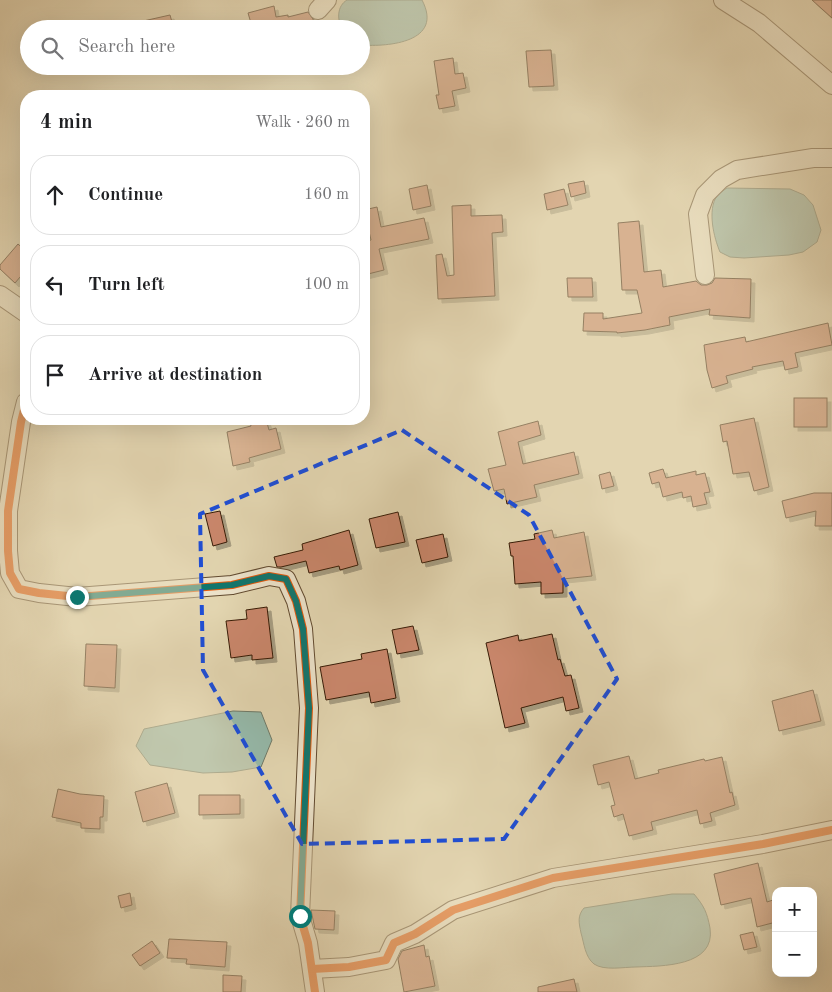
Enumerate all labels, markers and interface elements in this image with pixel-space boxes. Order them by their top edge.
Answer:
search box [20,20,370,75]
icon: search [38,34,66,62]
text: Search here [78,38,175,57]
text: 4 min [40,112,93,133]
text: Walk · 260 m [255,115,350,131]
icon: ahead [41,181,69,209]
text: Continue [88,186,163,205]
text: 160 m [304,187,349,203]
icon: left [41,271,69,299]
text: Turn left [88,276,165,295]
text: 100 m [304,277,349,293]
icon: arrive [41,361,69,389]
text: Arrive at destination [88,366,262,385]
route end [66,586,89,609]
map controls [772,887,817,977]
button: + [772,887,817,932]
route start [289,905,312,928]
button: − [772,932,817,977]

